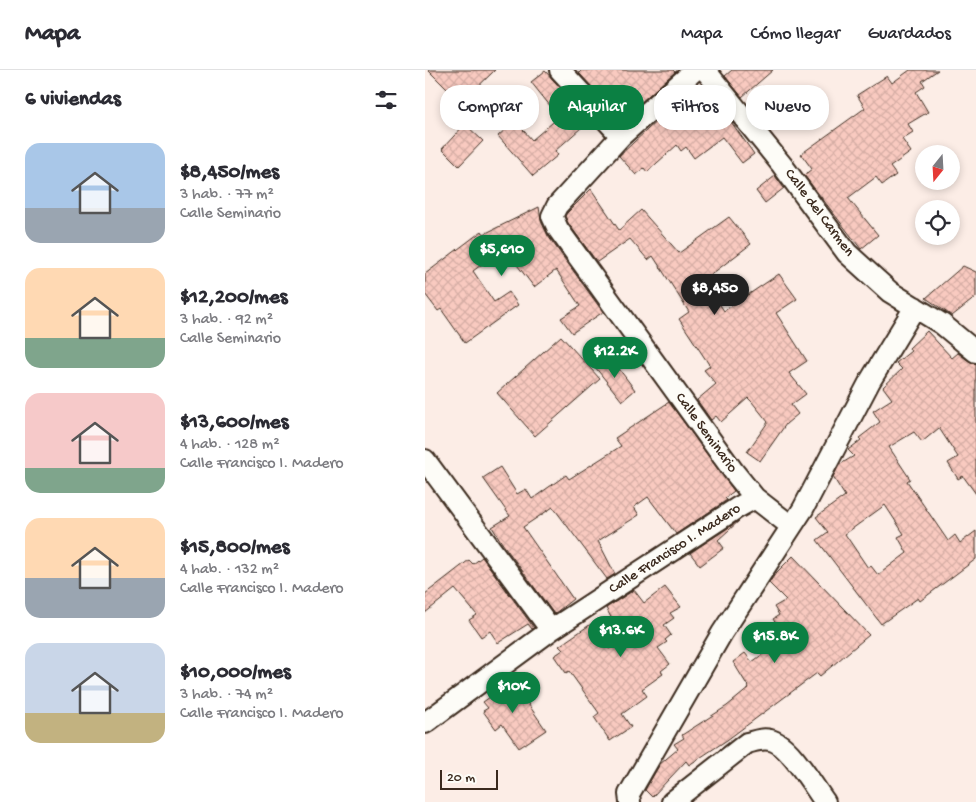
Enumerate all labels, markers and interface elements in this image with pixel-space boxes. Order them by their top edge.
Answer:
text: Mapa [25,20,80,49]
text: Mapa [681,24,722,45]
text: Cómo llegar [750,24,840,45]
text: Guardados [868,24,951,45]
chip: Comprar [440,85,539,130]
chip: Alquilar [549,85,644,130]
chip: Filtros [654,85,736,130]
chip: Nuevo [746,85,829,130]
icon: filters [372,86,400,114]
text: 6 viviendas [25,88,121,113]
north arrow [915,145,960,190]
map controls [915,145,960,245]
text: $8,450/mes [180,161,279,186]
icon: home [65,163,125,223]
street label: Calle del Carmen [780,166,858,260]
text: 3 hab. · 77 m² [180,186,274,205]
button: locate [915,200,960,245]
text: Calle Seminario [180,205,281,224]
pin: $5,610 [461,234,543,277]
text: $5,610 [480,241,524,260]
pin: $8,450 [674,274,756,316]
text: $8,450 [692,280,738,299]
text: $12,200/mes [180,286,287,311]
icon: home [65,288,125,348]
text: 3 hab. · 92 m² [180,311,273,330]
text: Calle Seminario [180,330,281,349]
pin: $12.2K [574,336,656,379]
text: $12.2K [593,343,637,362]
street label: Calle Seminario [671,389,741,477]
text: $13,600/mes [180,411,288,436]
icon: home [65,413,125,473]
text: 4 hab. · 128 m² [180,436,279,455]
text: Calle Francisco I. Madero [180,455,344,474]
street label: Calle Francisco I. Madero [606,500,744,598]
text: $15,800/mes [180,536,289,561]
icon: home [65,538,125,598]
text: 4 hab. · 132 m² [180,561,279,580]
text: Calle Francisco I. Madero [180,580,344,599]
pin: $13.6K [580,616,662,658]
text: $13.6K [599,622,643,641]
pin: $15.8K [734,622,816,664]
text: $15.8K [753,628,797,647]
text: $10,000/mes [180,661,291,686]
icon: home [65,663,125,723]
pin: $10K [483,672,543,714]
text: $10K [497,678,529,697]
text: 3 hab. · 74 m² [180,686,273,705]
text: Calle Francisco I. Madero [180,705,344,724]
scale bar [440,767,497,790]
text: 20 m [447,770,475,787]

